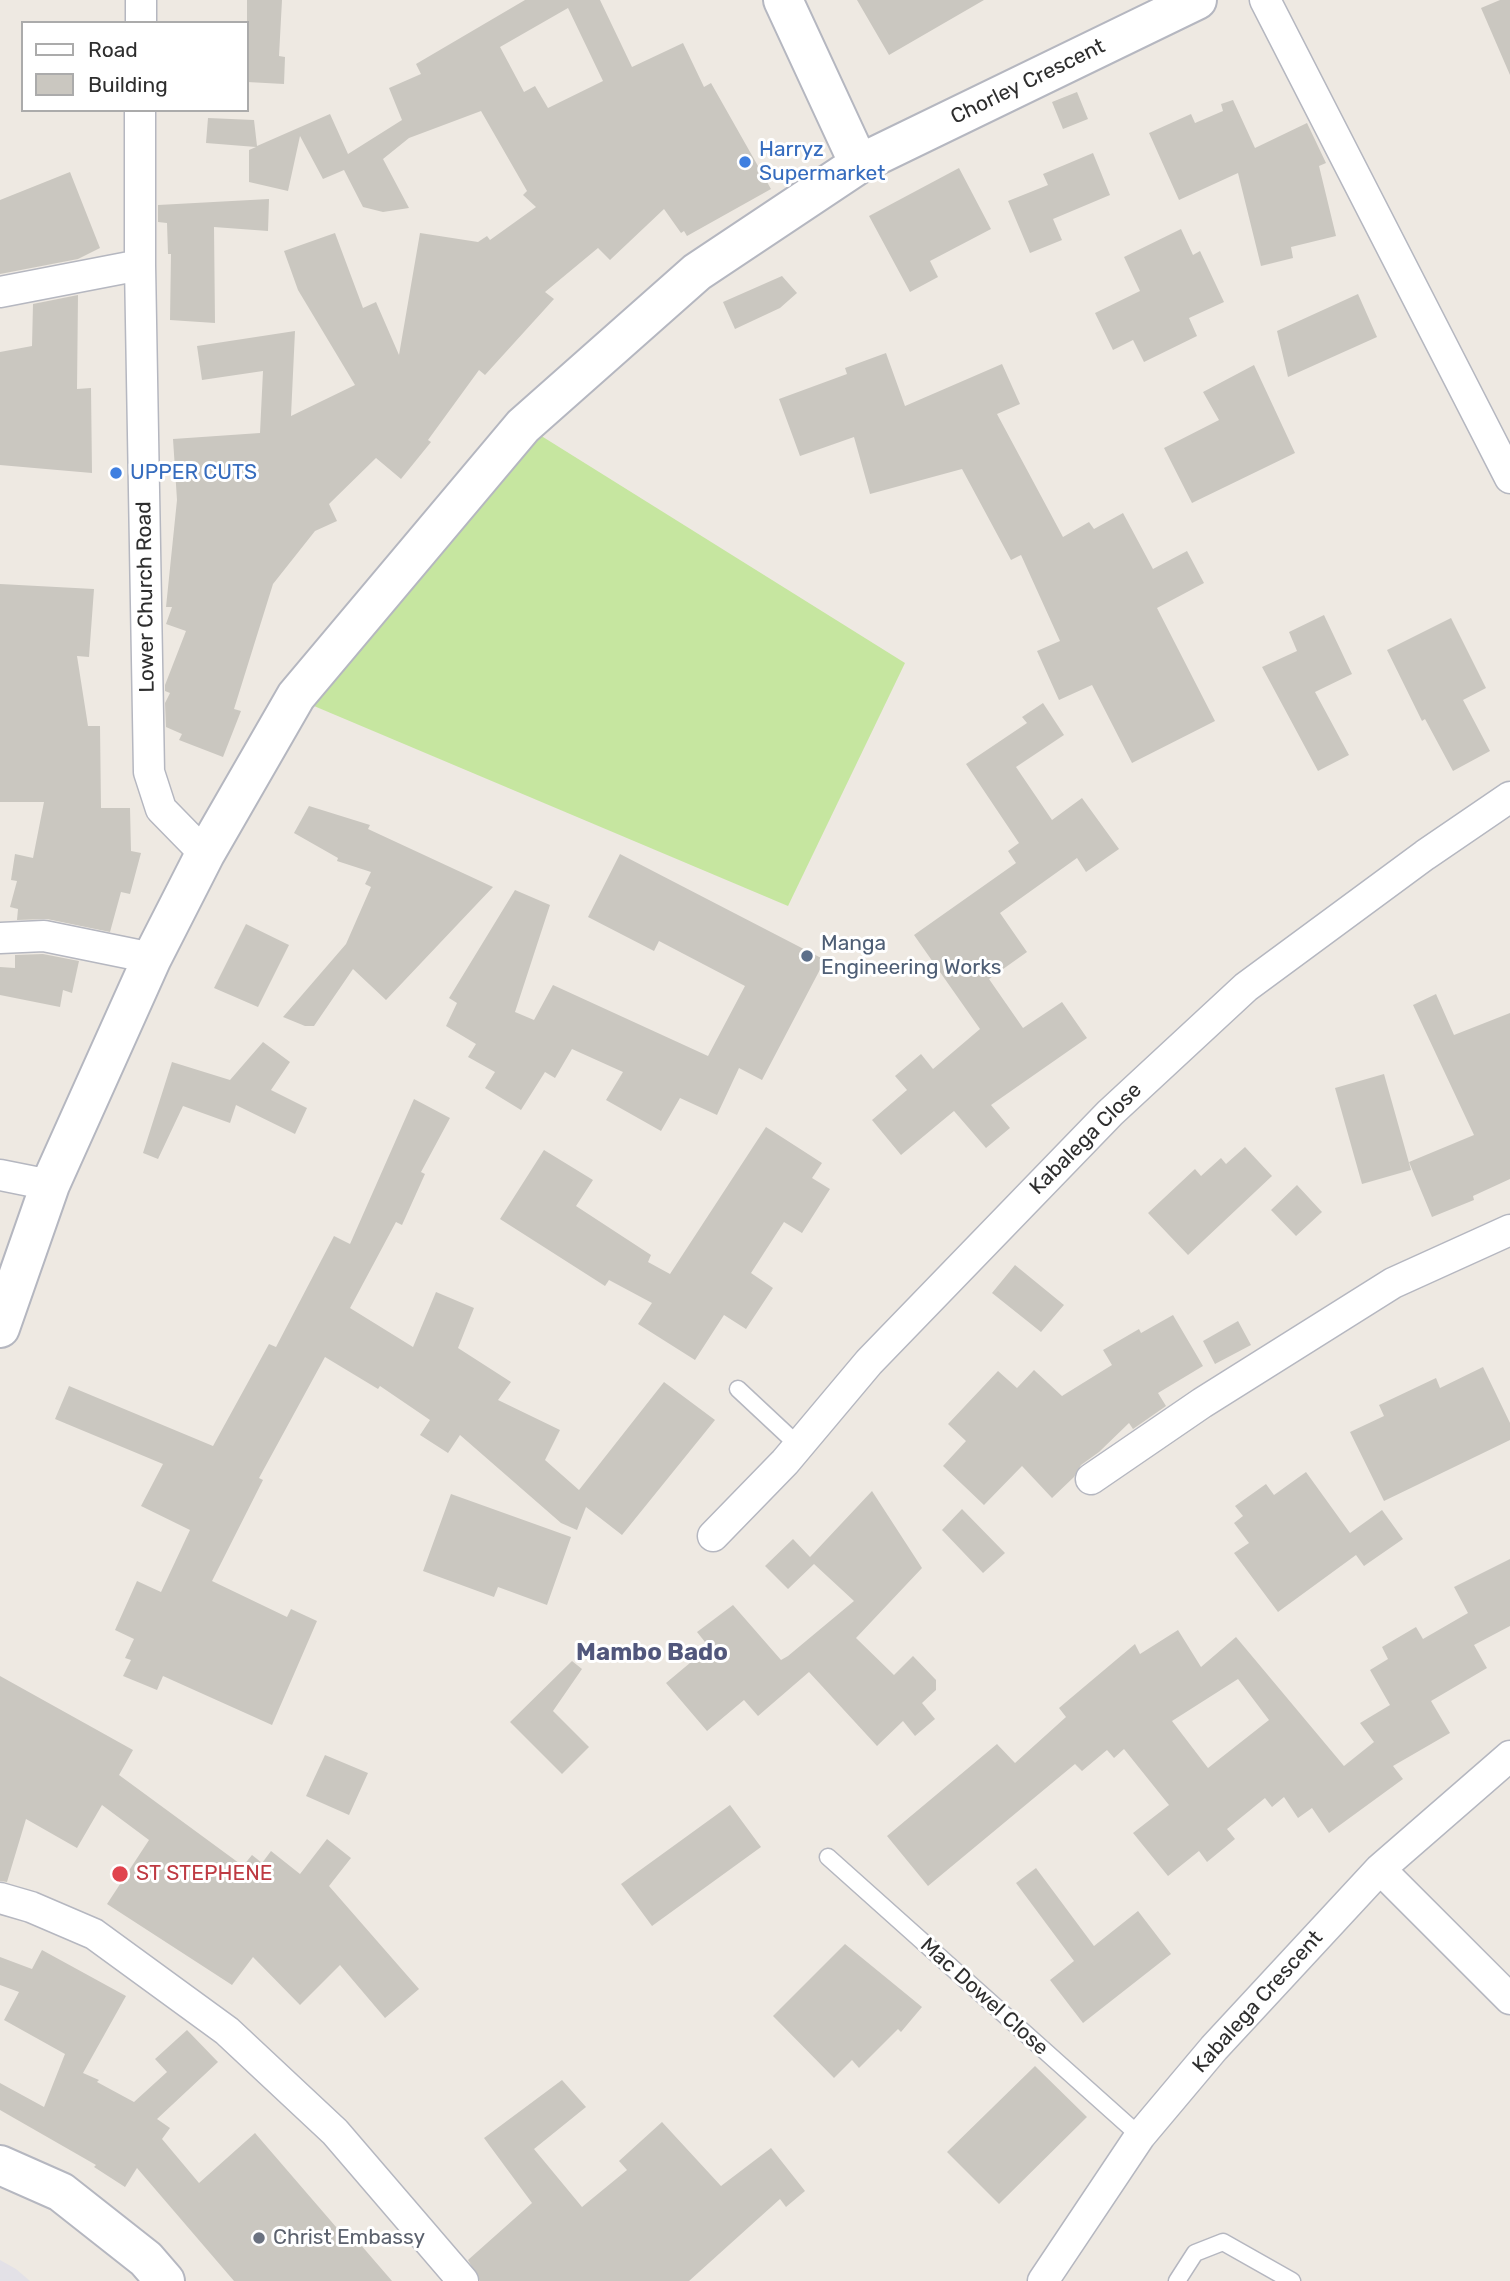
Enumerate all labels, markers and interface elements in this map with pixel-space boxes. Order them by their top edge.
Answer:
legend [21,21,248,112]
street label: Chorley Crescent [947,34,1109,130]
text: Road [88,37,138,62]
text: Building [88,72,168,97]
place label: Harryz Supermarket [759,137,885,187]
marker: Harryz Supermarket [737,154,753,170]
place label: UPPER CUTS [130,460,257,486]
marker: UPPER CUTS [108,465,124,481]
street label: Lower Church Road [132,501,160,693]
place label: Manga Engineering Works [821,931,1002,981]
marker: Manga Engineering Works [799,948,815,964]
street label: Kabalega Close [1025,1078,1147,1200]
district label: Mambo Bado [576,1639,728,1667]
place label: ST STEPHENE [136,1861,273,1887]
marker: ST STEPHENE [110,1864,130,1884]
street label: Kabalega Crescent [1188,1926,1328,2078]
street label: Mac Dowel Close [915,1933,1053,2061]
place label: Christ Embassy [273,2225,425,2251]
marker: Christ Embassy [251,2230,267,2246]

